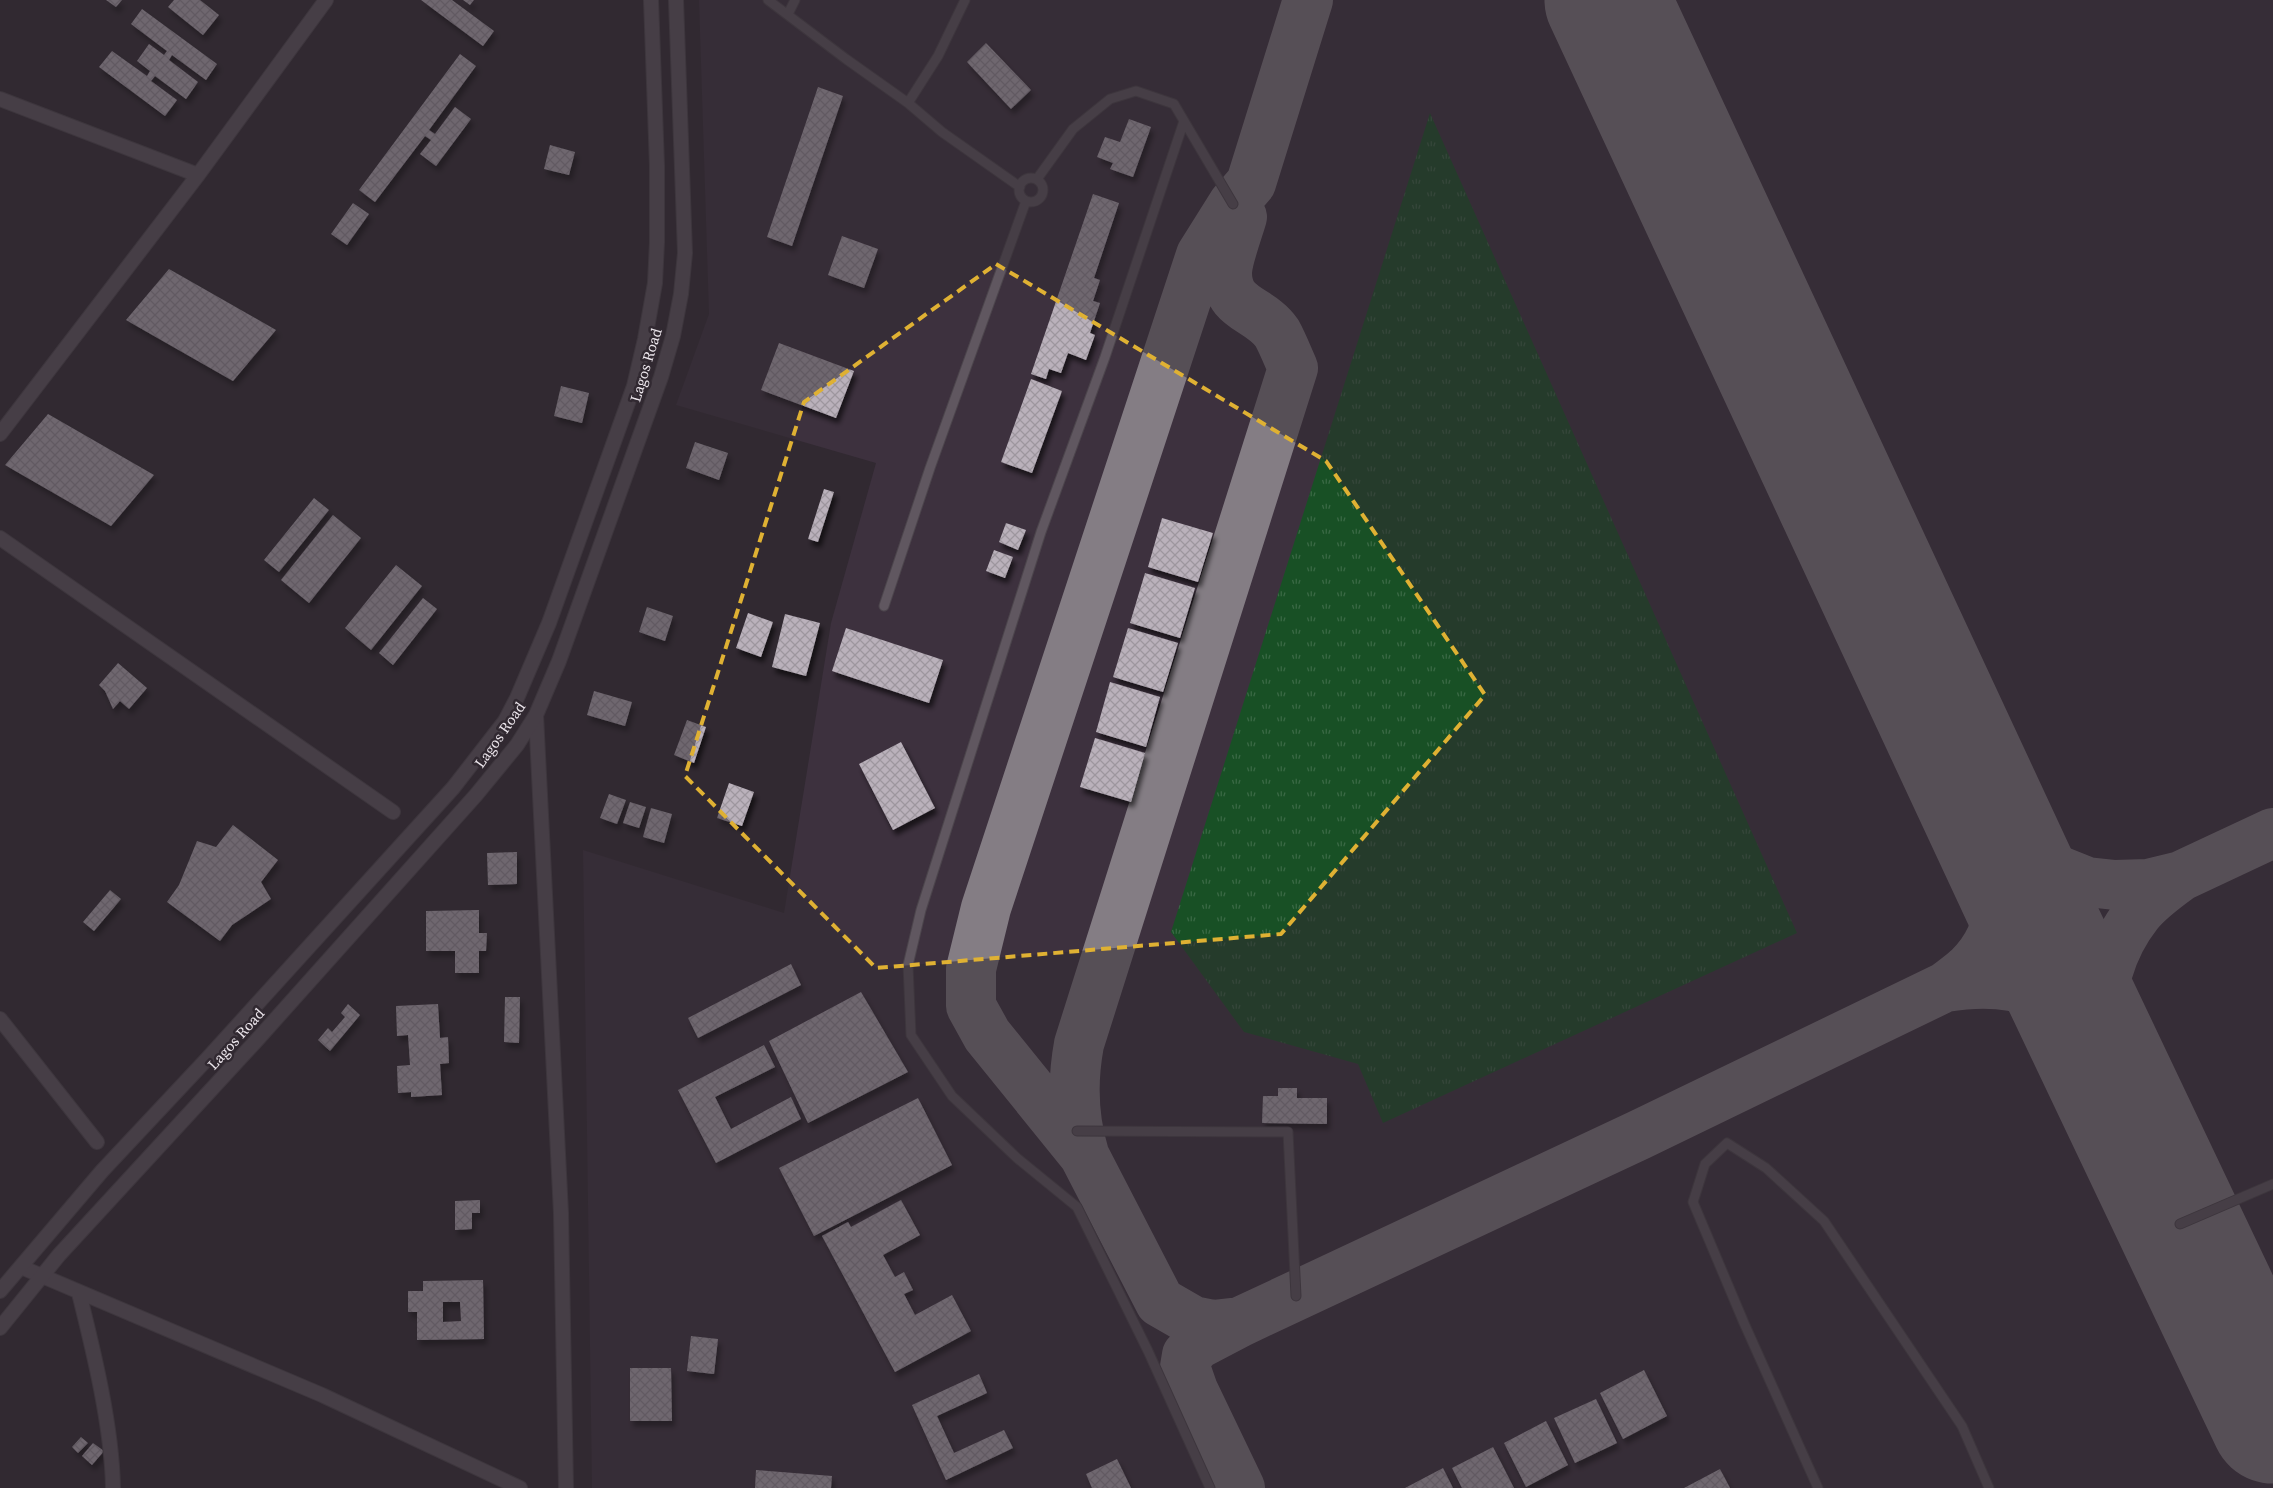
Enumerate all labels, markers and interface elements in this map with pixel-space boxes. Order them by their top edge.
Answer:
street label: Lagos Road [624,325,667,404]
street label: Lagos Road [469,697,530,772]
street label: Lagos Road [202,1003,269,1074]

